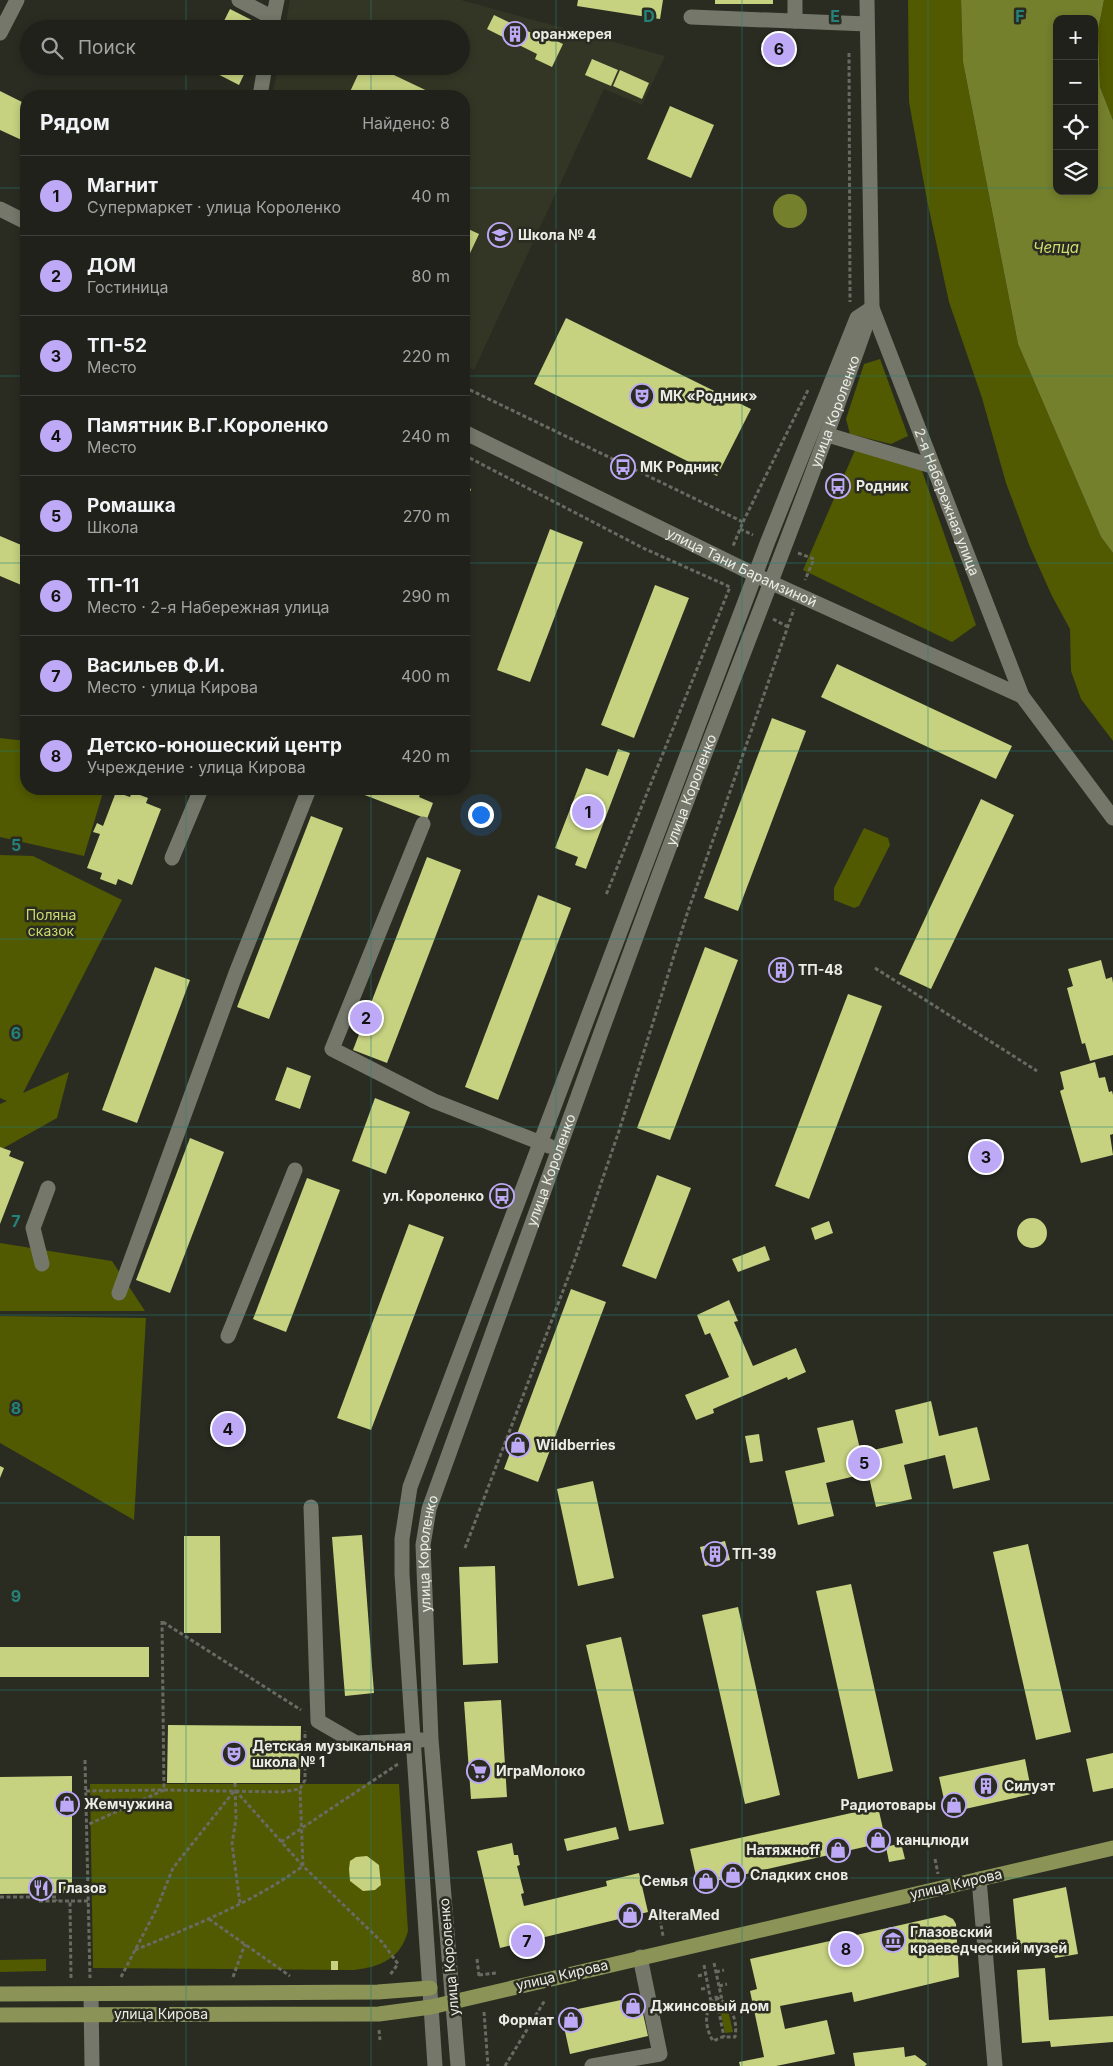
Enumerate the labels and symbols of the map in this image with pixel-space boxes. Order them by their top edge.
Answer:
text: D [643,6,655,26]
text: E [830,6,840,26]
text: F [1015,6,1025,26]
building icon: оранжерея [502,21,528,47]
place label: оранжерея [532,25,612,42]
pin: 6 [763,30,795,68]
school or university icon: Школа № 4 [487,222,513,248]
place label: Школа № 4 [518,226,596,243]
water label: Чепца [1033,238,1079,257]
street label: улица Короленко [806,353,863,470]
theatre icon: МК «Родник» [629,383,655,409]
place label: МК «Родник» [660,387,757,404]
street label: 2-я Набережная улица [911,426,984,578]
bus stop icon: МК Родник [610,454,636,480]
place label: МК Родник [640,458,720,475]
bus stop icon: Родник [825,473,851,499]
place label: Родник [856,477,909,494]
street label: улица Тани Барамзиной [664,524,820,610]
street label: улица Короленко [662,732,720,848]
pin: 1 [572,793,604,831]
your location [468,802,494,828]
text: 5 [11,835,21,855]
park label: Поляна сказок [26,906,76,939]
building icon: ТП-48 [768,957,794,983]
place label: ТП-48 [798,961,843,978]
pin: 2 [350,999,382,1037]
text: 6 [11,1023,21,1043]
street label: улица Короленко [522,1111,579,1228]
pin: 3 [970,1138,1002,1176]
bus stop icon: ул. Короленко [489,1183,515,1209]
place label: ул. Короленко [383,1187,484,1204]
text: 7 [11,1211,21,1231]
text: 8 [11,1398,21,1418]
pin: 4 [212,1410,244,1448]
shop icon: Wildberries [505,1432,531,1458]
place label: Wildberries [536,1436,616,1453]
pin: 5 [848,1444,880,1482]
street label: улица Короленко [414,1492,441,1613]
building icon: ТП-39 [702,1541,728,1567]
place label: ТП-39 [732,1545,776,1562]
text: 9 [11,1586,21,1606]
place label: Детская музыкальная школа № 1 [252,1737,411,1770]
theatre icon: Детская музыкальная школа № 1 [221,1741,247,1767]
supermarket icon: ИграМолоко [466,1758,492,1784]
place label: ИграМолоко [496,1762,586,1779]
building icon: Силуэт [973,1773,999,1799]
place label: Силуэт [1004,1777,1055,1794]
shop icon: Жемчужина [54,1791,80,1817]
shop icon: Радиотовары [941,1792,967,1818]
place label: Жемчужина [84,1795,173,1812]
place label: Радиотовары [841,1796,936,1813]
shop icon: канцлюди [865,1827,891,1853]
place label: канцлюди [896,1831,969,1848]
shop icon: Натяжноff [825,1837,851,1863]
place label: Натяжноff [746,1841,820,1858]
shop icon: Сладких снов [720,1862,746,1888]
street label: улица Кирова [908,1865,1004,1902]
place label: Сладких снов [750,1866,848,1883]
shop icon: Семья [693,1868,719,1894]
place label: Семья [642,1872,688,1889]
restaurant icon: Глазов [28,1875,54,1901]
place label: Глазов [58,1879,107,1896]
street label: улица Короленко [435,1897,462,2017]
shop icon: AlteraMed [617,1902,643,1928]
place label: AlteraMed [648,1906,720,1923]
pin: 7 [511,1922,543,1960]
place label: Глазовский краеведческий музей [910,1923,1067,1956]
museum icon: Глазовский краеведческий музей [880,1927,906,1953]
pin: 8 [830,1930,862,1968]
street label: улица Кирова [514,1956,610,1993]
shop icon: Джинсовый дом [620,1993,646,2019]
place label: Джинсовый дом [650,1997,769,2014]
street label: улица Кирова [114,2005,208,2022]
shop icon: Формат [558,2007,584,2033]
place label: Формат [498,2011,554,2028]

